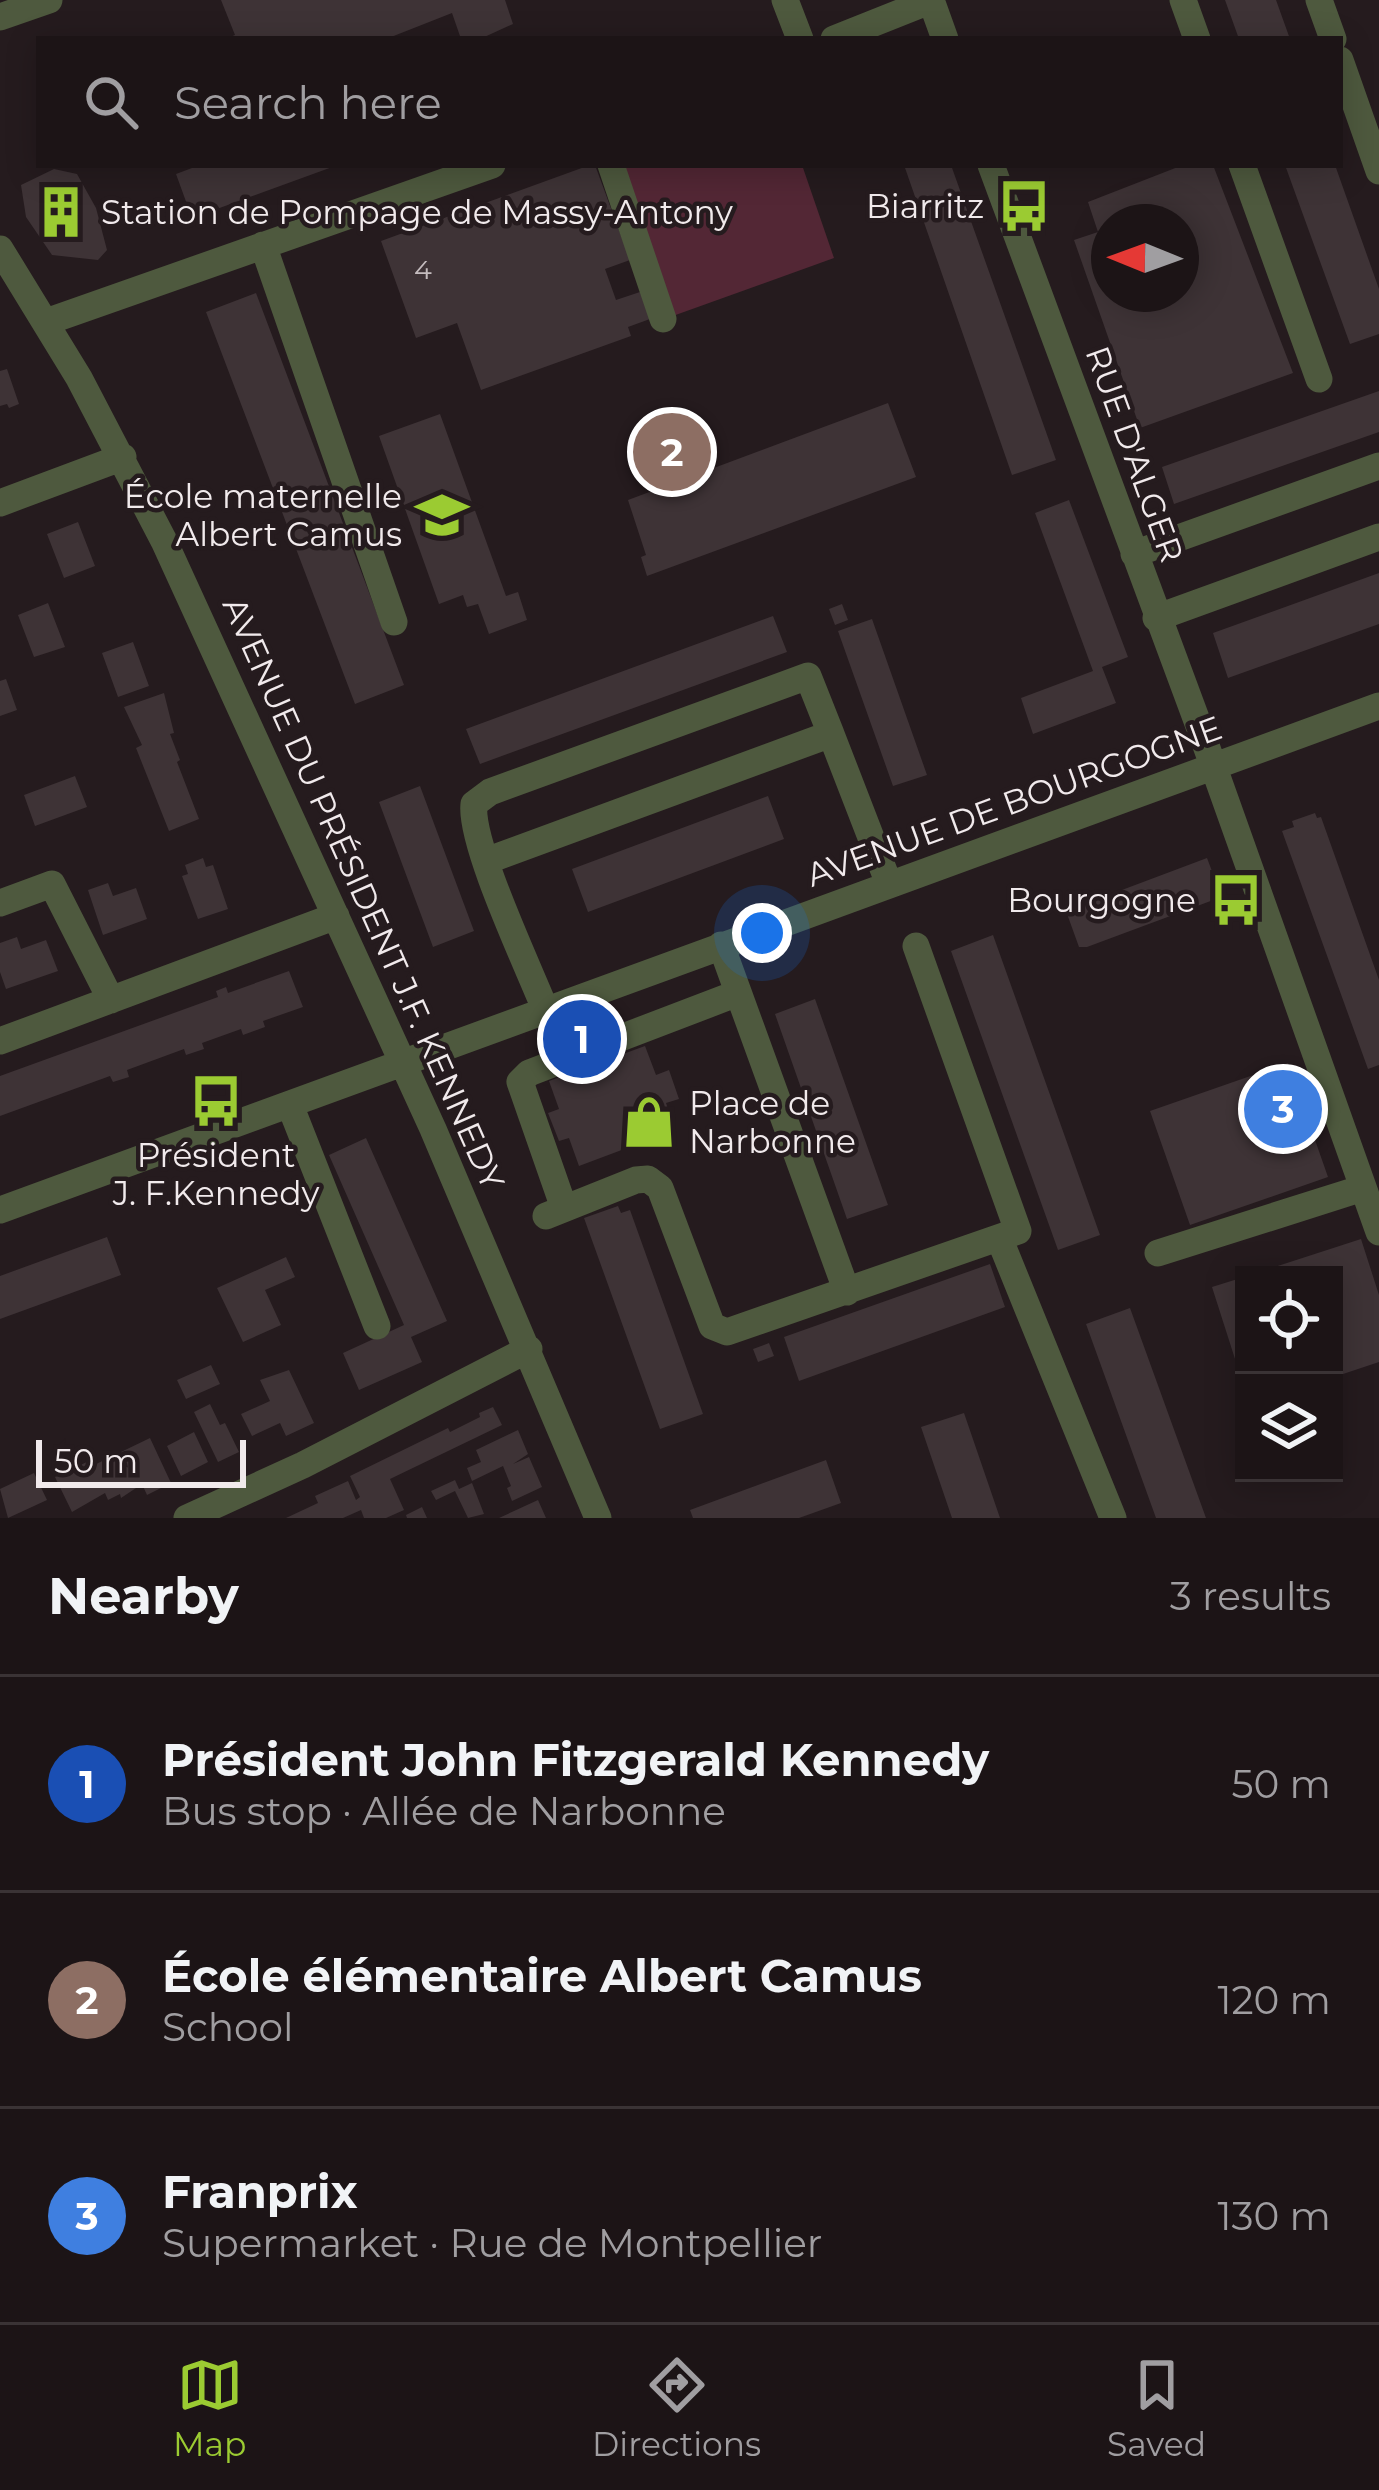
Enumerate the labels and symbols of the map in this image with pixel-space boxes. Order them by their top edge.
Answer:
bus stop icon: Biarritz [995,177,1053,235]
building icon: Station de Pompage de Massy-Antony [32,183,90,241]
place label: Biarritz [866,186,984,226]
place label: Station de Pompage de Massy-Antony [101,192,733,232]
north arrow [1091,204,1199,312]
house number: 4 [414,253,432,286]
street label: RUE D'ALGER [1077,341,1193,567]
pin: 2 [633,407,711,497]
place label: École maternelle Albert Camus [124,476,402,554]
school or university icon: École maternelle Albert Camus [413,486,471,544]
street label: AVENUE DU PRÉSIDENT J.F. KENNEDY [215,591,513,1195]
street label: AVENUE DE BOURGOGNE [801,707,1227,895]
bus stop icon: Bourgogne [1207,871,1265,929]
place label: Bourgogne [1007,880,1196,920]
your location [732,903,792,963]
pin: 1 [543,994,621,1084]
pin: 3 [1244,1064,1322,1154]
bus stop icon: Président J. F.Kennedy [187,1072,245,1130]
place label: Place de Narbonne [689,1083,856,1161]
shop icon: Place de Narbonne [620,1093,678,1151]
place label: Président J. F.Kennedy [112,1135,319,1213]
scale bar [36,1434,246,1487]

